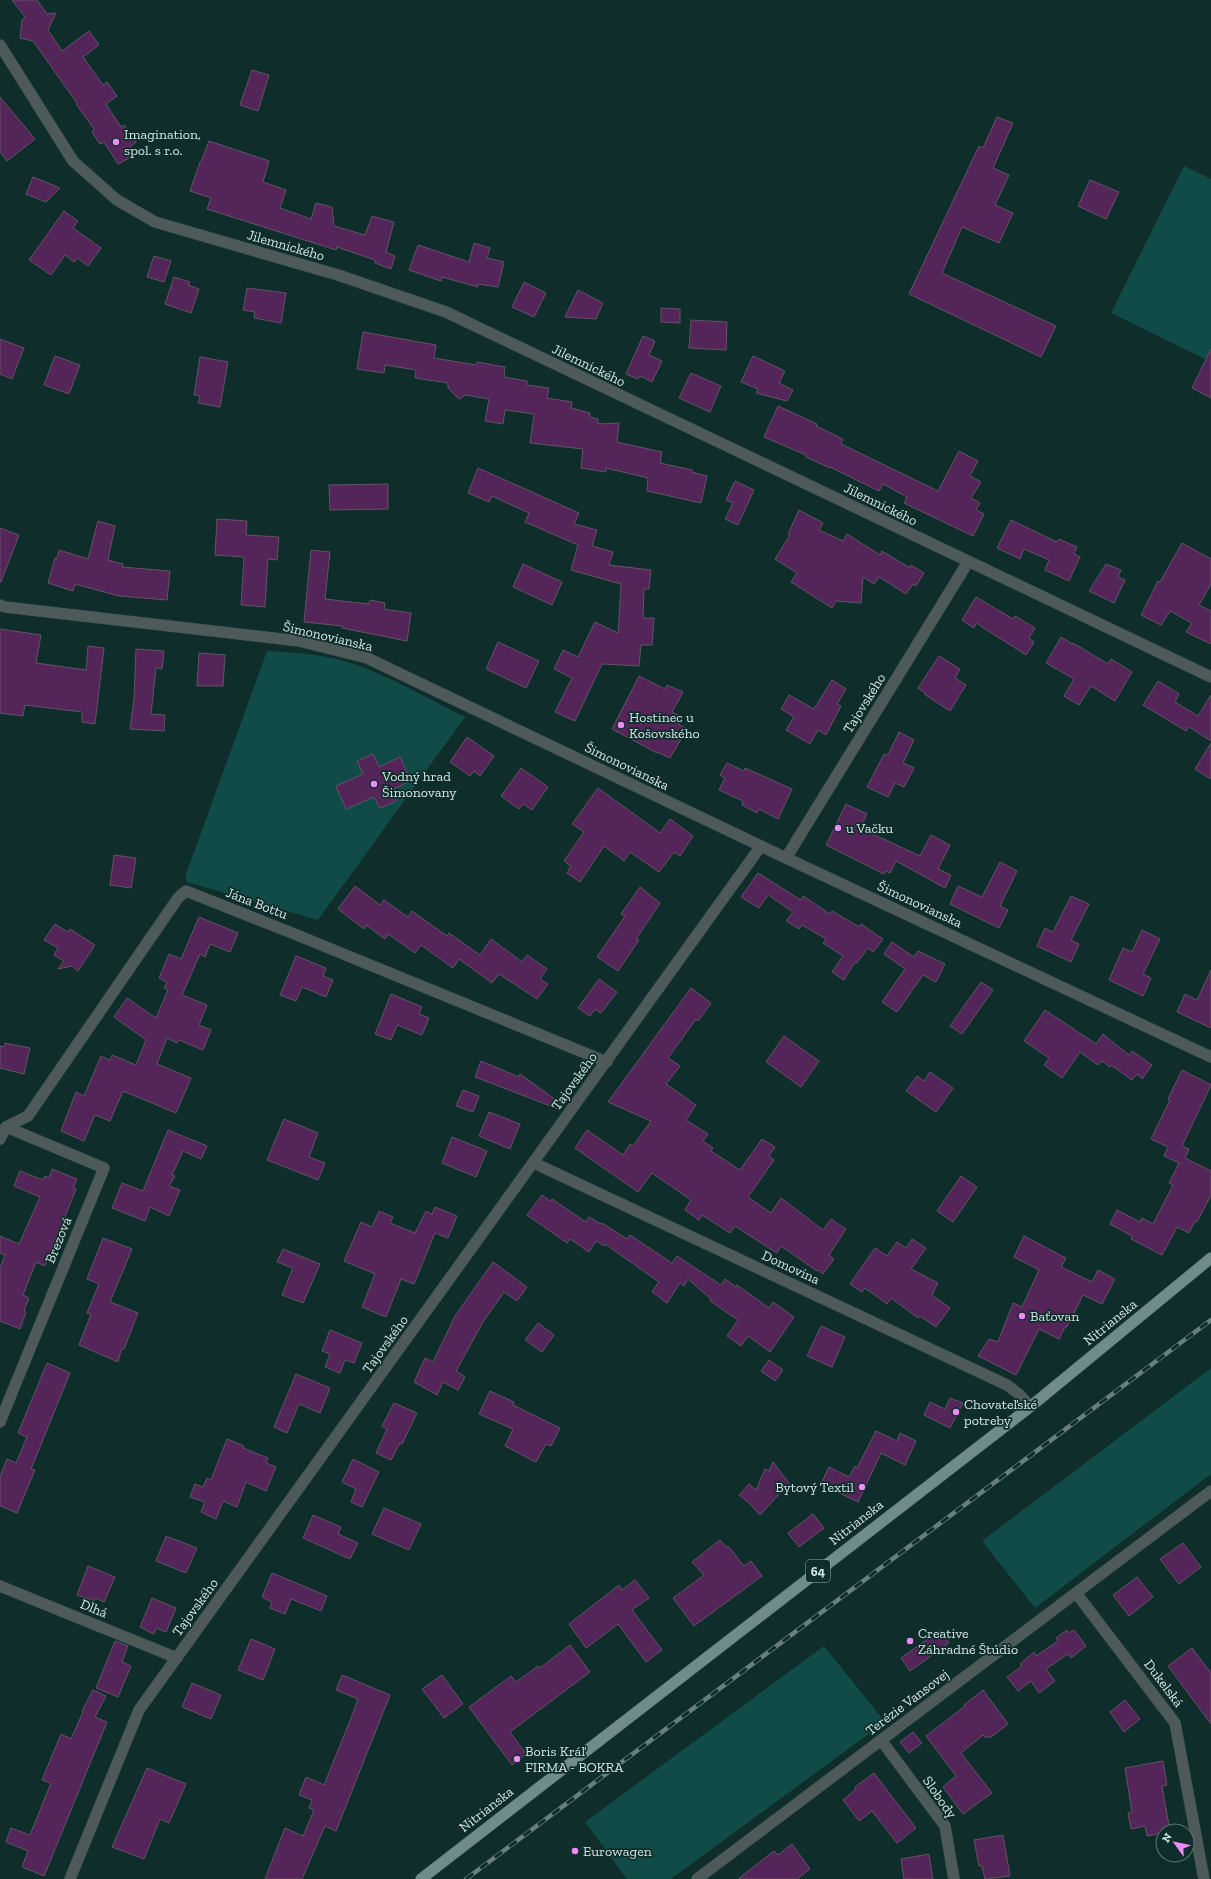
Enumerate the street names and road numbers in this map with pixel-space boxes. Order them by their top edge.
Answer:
street label: Jilemnického [245,226,326,265]
street label: Jilemnického [549,340,628,391]
street label: Jilemnického [841,479,920,530]
street label: Šimonovianska [281,618,375,655]
street label: Tajovského [839,670,889,736]
street label: Šimonovianska [582,739,672,794]
street label: Šimonovianska [875,877,965,932]
street label: Jána Bottu [224,884,290,923]
street label: Tajovského [548,1049,601,1113]
street label: Brezová [42,1214,75,1266]
street label: Domovina [759,1247,823,1288]
street label: Nitrianska [1080,1296,1141,1349]
street label: Tajovského [359,1312,412,1376]
street label: Nitrianska [826,1496,887,1549]
road number: 64 [806,1560,830,1582]
street label: Tajovského [169,1575,222,1639]
street label: Dlhá [78,1595,110,1622]
street label: Dukelská [1140,1656,1187,1711]
street label: Terézie Vansovej [862,1666,952,1739]
street label: Slobody [919,1773,961,1822]
street label: Nitrianska [456,1783,517,1836]

